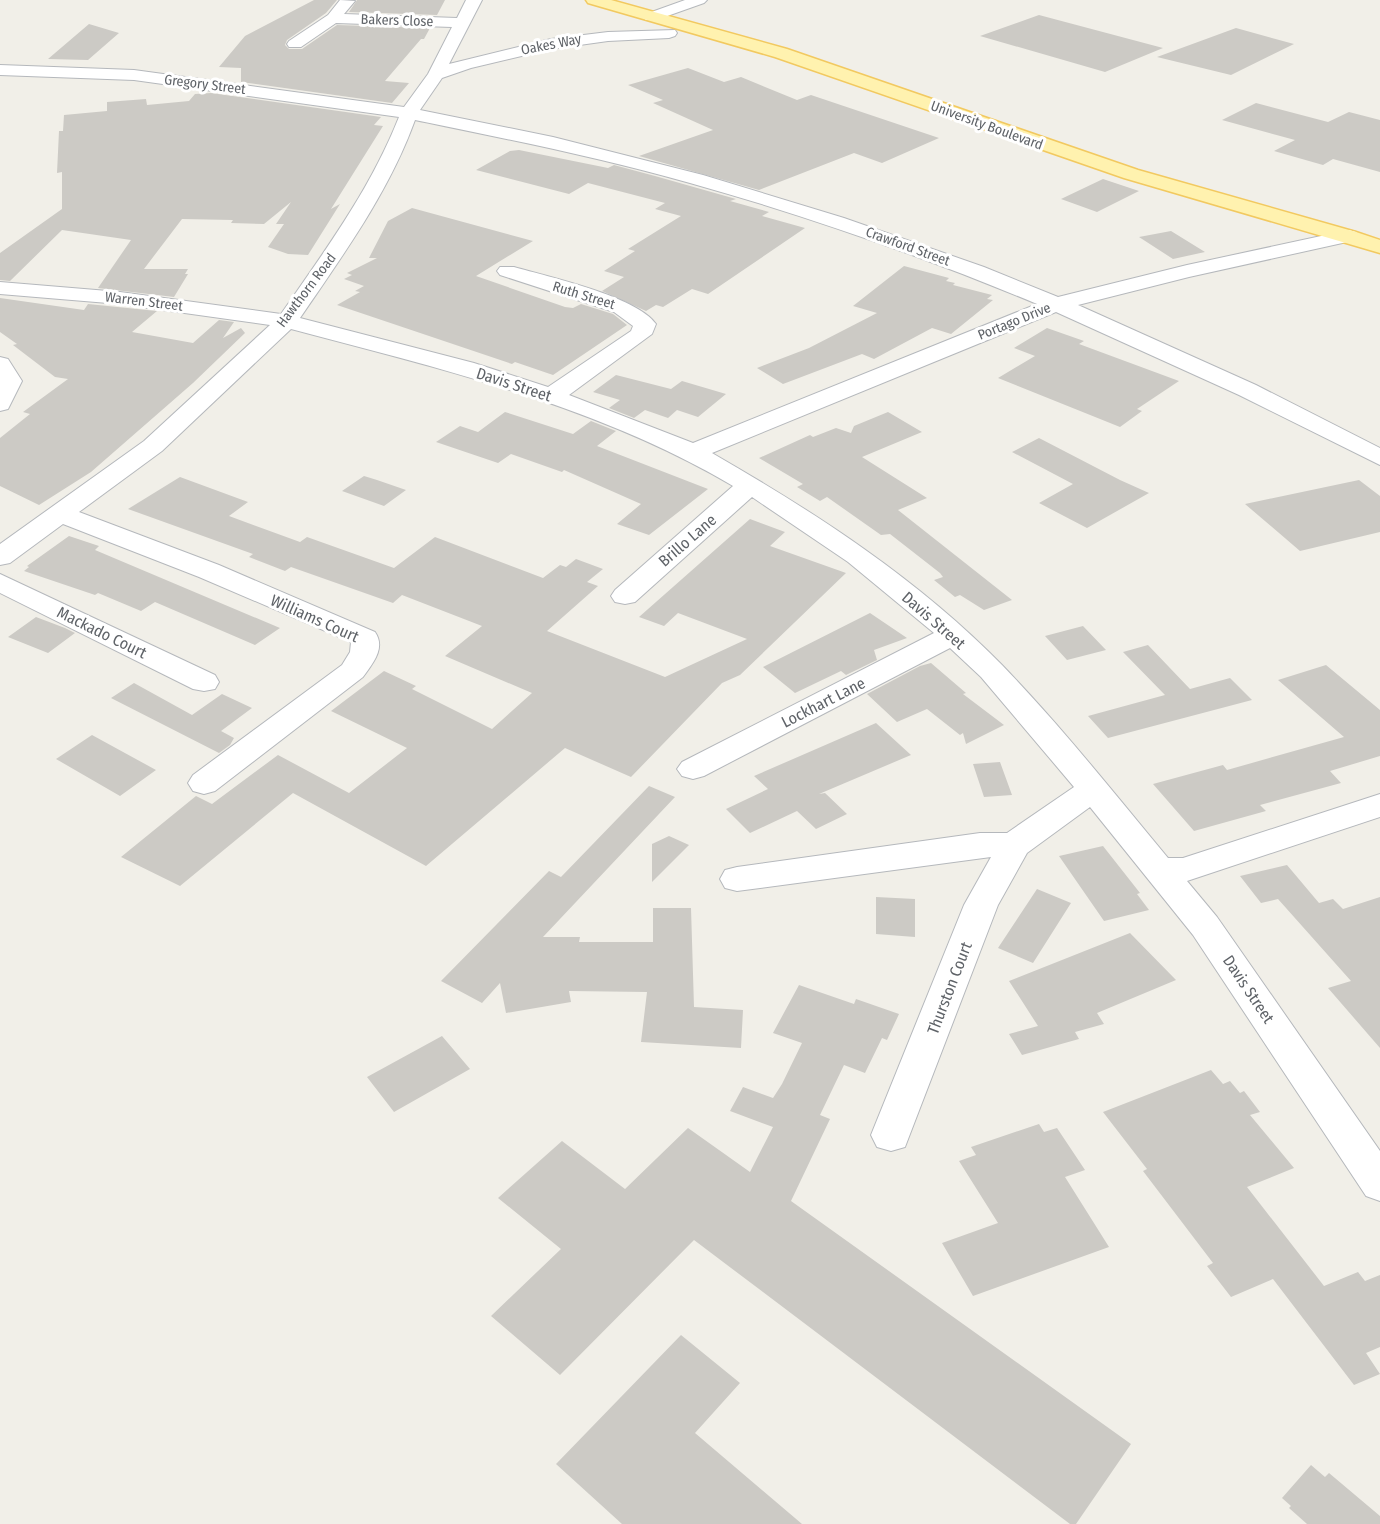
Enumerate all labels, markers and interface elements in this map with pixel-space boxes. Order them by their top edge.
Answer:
street label: Bakers Close [360,11,434,30]
street label: Oakes Way [520,30,583,59]
street label: Gregory Street [163,71,247,98]
street label: University Boulevard [928,97,1045,154]
street label: Crawford Street [863,223,953,270]
street label: Hawthorn Road [273,250,340,331]
street label: Ruth Street [550,278,618,313]
street label: Warren Street [104,288,184,315]
street label: Portago Drive [975,299,1053,344]
street label: Davis Street [474,363,555,406]
street label: Brillo Lane [655,510,720,571]
street label: Davis Street [898,588,970,654]
street label: Williams Court [268,591,363,647]
street label: Mackado Court [54,603,150,663]
street label: Lockhart Lane [778,673,868,732]
street label: Thurston Court [923,939,976,1037]
street label: Davis Street [1219,952,1279,1027]

